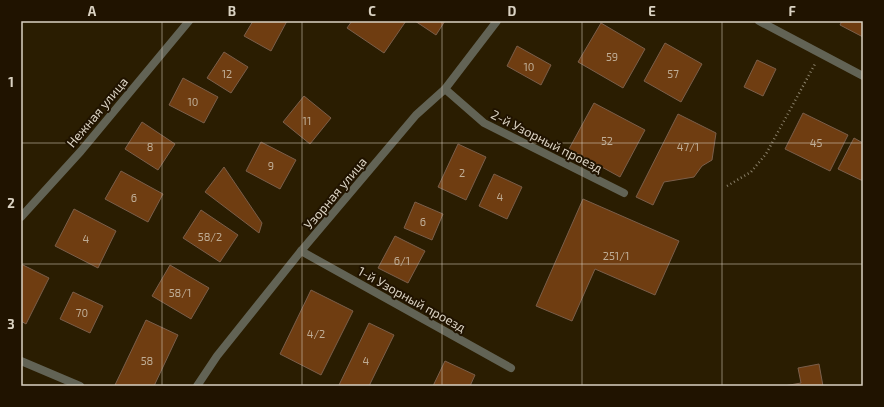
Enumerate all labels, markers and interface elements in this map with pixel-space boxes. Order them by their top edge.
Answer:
text: A [88,3,97,19]
text: B [228,3,236,19]
text: C [368,3,376,19]
text: D [508,3,517,19]
text: E [648,3,656,19]
text: F [788,3,796,19]
house number: 59 [606,50,618,63]
house number: 10 [523,60,535,73]
house number: 12 [222,67,232,80]
house number: 57 [667,67,679,80]
text: 1 [8,74,14,90]
street label: Нежная улица [63,74,131,150]
house number: 10 [187,95,199,108]
street label: 2-й Узорный проезд [488,106,606,176]
house number: 11 [303,114,311,127]
house number: 52 [601,134,613,147]
house number: 45 [810,136,822,149]
house number: 8 [147,140,153,153]
house number: 47/1 [677,140,699,153]
street label: Узорная улица [300,154,370,232]
house number: 9 [268,159,274,172]
house number: 2 [459,166,465,179]
house number: 4 [497,190,504,203]
house number: 6 [131,191,137,204]
text: 2 [7,195,15,211]
house number: 6 [420,215,426,228]
house number: 58/2 [198,230,222,243]
house number: 4 [83,232,90,245]
house number: 251/1 [603,249,629,262]
house number: 6/1 [394,254,410,267]
street label: 1-й Узорный проезд [355,263,469,336]
house number: 58/1 [169,286,191,299]
house number: 70 [76,306,88,319]
text: 3 [7,316,15,332]
house number: 4/2 [307,327,325,340]
house number: 58 [141,354,153,367]
house number: 4 [363,354,370,367]

